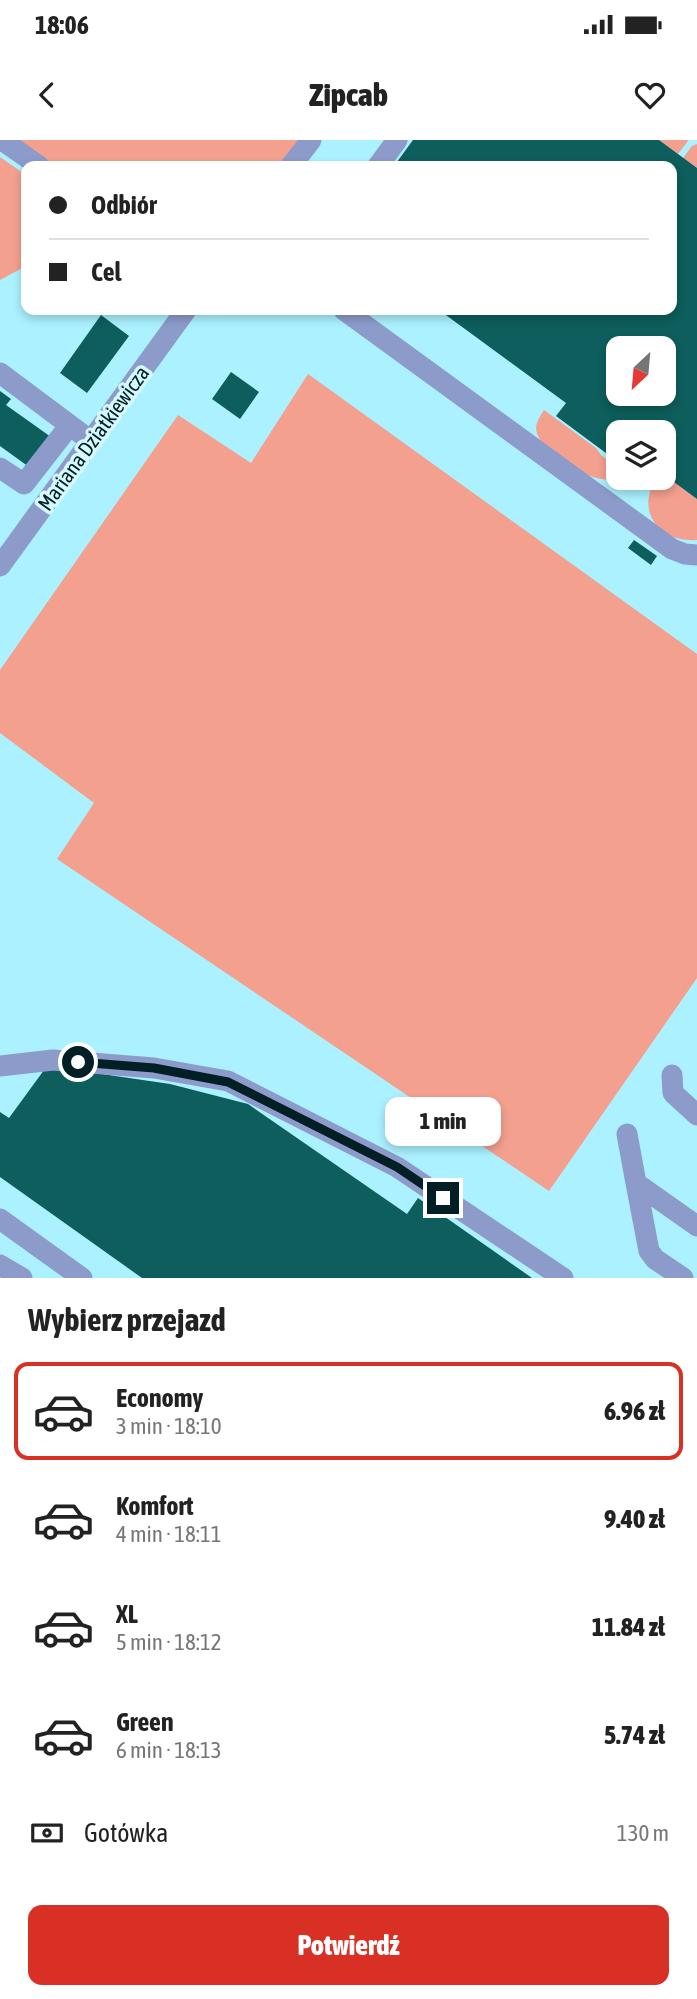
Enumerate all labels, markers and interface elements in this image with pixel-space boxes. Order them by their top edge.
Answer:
text: 18:06 [35,10,89,40]
icon: back [28,76,66,114]
text: Zipcab [309,76,388,113]
icon: heart [631,76,669,114]
text: Odbiór [91,190,157,220]
text: Cel [91,257,121,287]
north arrow [606,336,676,406]
map controls [606,336,676,490]
street label: Mariana Dziatkiewicza [33,361,153,515]
button: layers [606,420,676,490]
route start [62,1046,94,1078]
callout: 1 min [385,1096,501,1146]
text: 1 min [420,1108,466,1134]
route end [427,1182,459,1214]
text: Wybierz przejazd [28,1301,226,1338]
icon: car [32,1380,95,1443]
text: Economy [116,1383,203,1413]
text: 6.96 zł [604,1396,665,1426]
text: 3 min · 18:10 [116,1413,222,1439]
icon: car [32,1488,95,1551]
text: Komfort [116,1491,193,1521]
text: 9.40 zł [604,1504,665,1534]
text: 4 min · 18:11 [116,1521,222,1547]
icon: car [32,1596,95,1659]
text: XL [116,1599,138,1629]
text: 11.84 zł [592,1612,665,1642]
text: 5 min · 18:12 [116,1629,222,1655]
icon: car [32,1704,95,1767]
text: Green [116,1707,174,1737]
text: 5.74 zł [604,1720,665,1750]
text: 6 min · 18:13 [116,1737,222,1763]
icon: cash [28,1814,66,1852]
text: Gotówka [84,1818,168,1848]
text: 130 m [617,1820,669,1846]
button: Potwierdź [28,1905,669,1985]

